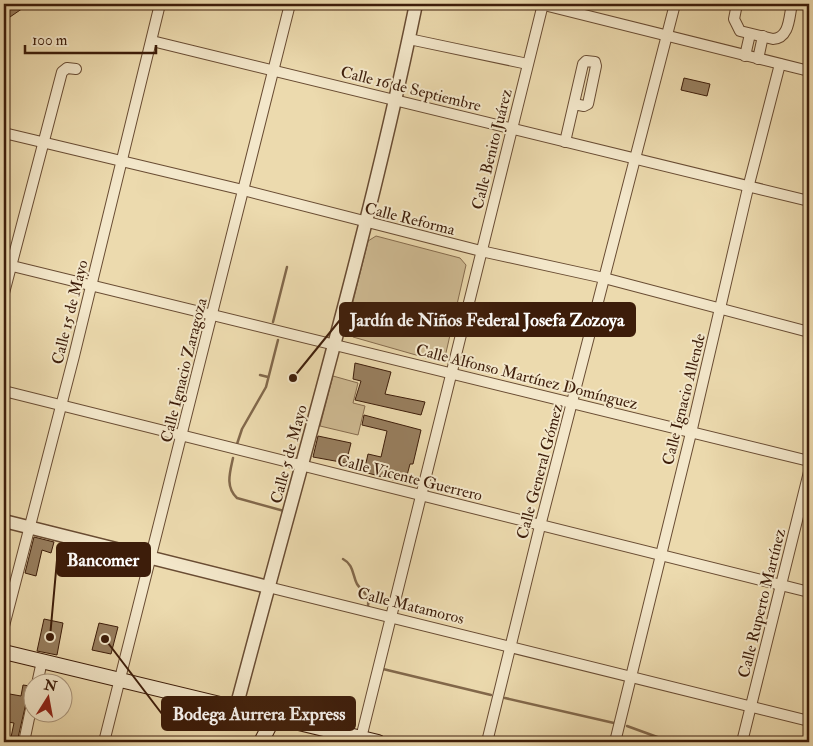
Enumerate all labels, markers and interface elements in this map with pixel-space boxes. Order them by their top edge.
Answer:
scale bar [25,22,156,54]
text: 100 m [32,31,68,50]
street label: Calle 16 de Septiembre [338,62,483,117]
street label: Calle Benito Juárez [467,87,518,212]
street label: Calle Reforma [363,198,457,240]
street label: Calle 15 de Mayo [47,258,93,367]
street label: Calle Ignacio Zaragoza [156,295,212,445]
callout: Jardín de Niños Federal Josefa Zozoya [340,303,635,336]
text: Jardín de Niños Federal Josefa Zozoya [349,309,625,332]
street label: Calle Ignacio Allende [658,331,710,467]
street label: Calle Alfonso Martínez Domínguez [414,340,640,414]
street label: Calle General Gómez [512,401,568,541]
street label: Calle 5 de Mayo [266,403,312,506]
street label: Calle Vicente Guerrero [335,450,485,506]
street label: Calle Ruperto Martínez [734,526,791,680]
callout: Bancomer [57,543,150,576]
text: Bancomer [67,549,140,572]
street label: Calle Matamoros [355,583,466,629]
north arrow [22,674,72,724]
text: N [42,676,59,695]
callout: Bodega Aurrera Express [162,697,355,730]
text: Bodega Aurrera Express [173,703,345,726]

